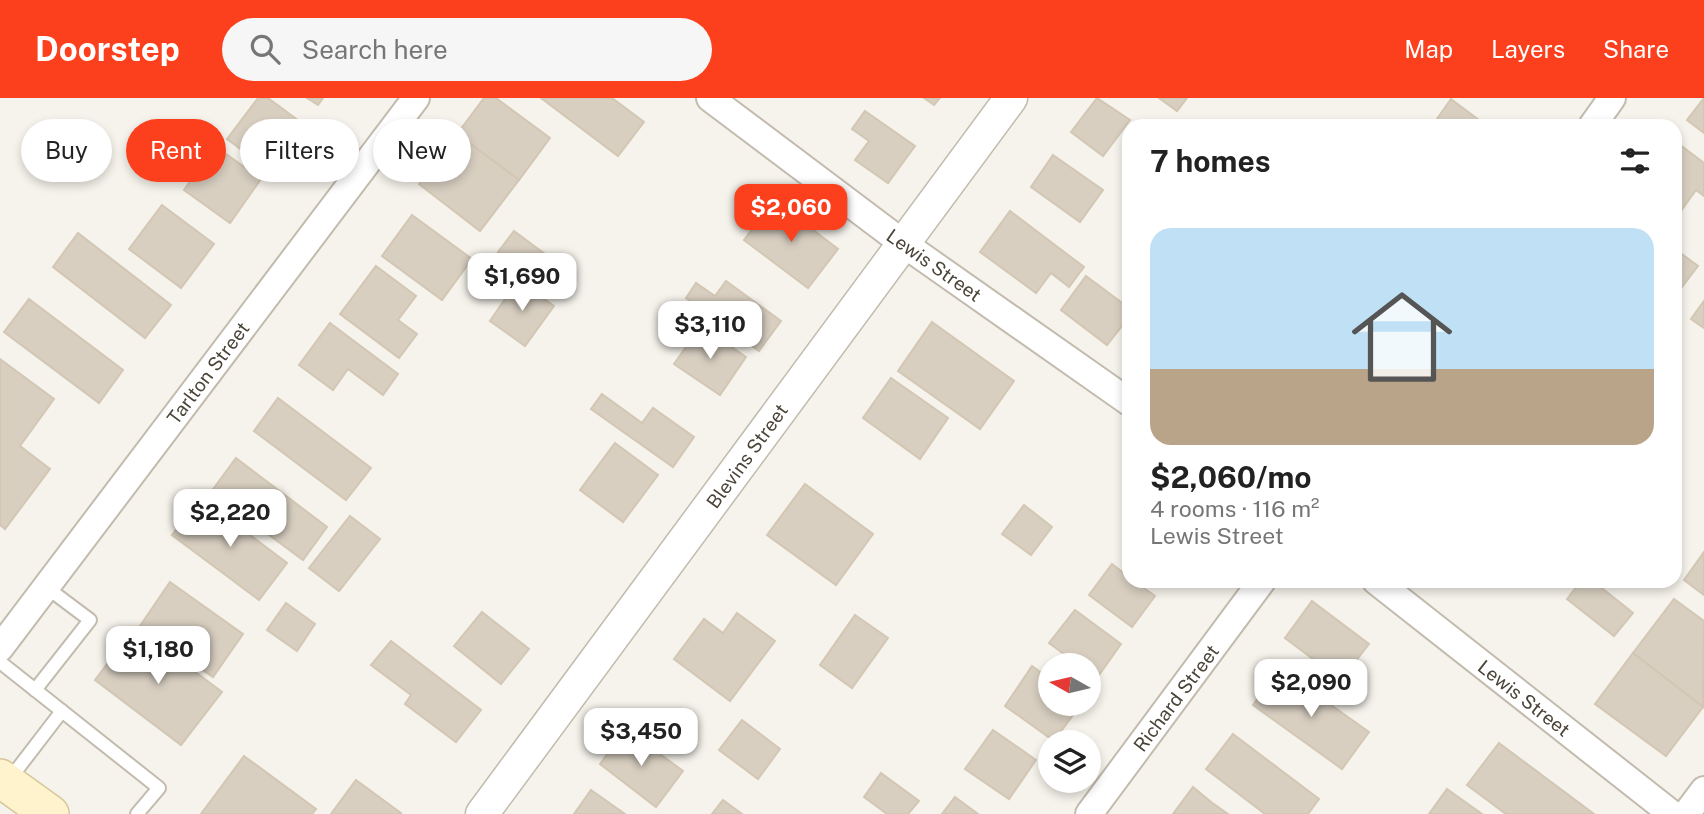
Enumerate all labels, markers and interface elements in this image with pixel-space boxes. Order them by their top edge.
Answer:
search box [222,18,712,81]
text: Doorstep [35,30,180,68]
icon: search [246,30,284,68]
text: Search here [302,34,448,65]
text: Map [1404,35,1453,63]
text: Layers [1491,35,1565,63]
text: Share [1603,35,1669,63]
chip: Buy [21,119,112,182]
chip: Rent [126,119,226,182]
chip: Filters [240,119,359,182]
chip: New [373,119,471,182]
icon: filters [1616,142,1654,180]
text: 7 homes [1150,143,1271,179]
pin: $2,060 [734,184,848,244]
text: $2,060 [750,193,832,220]
street label: Lewis Street [882,224,986,306]
pin: $1,690 [465,254,579,313]
text: $1,690 [484,262,560,289]
icon: home [1339,274,1465,400]
pin: $3,110 [653,302,767,361]
text: $3,110 [674,310,746,337]
street label: Tarlton Street [162,318,254,428]
street label: Blevins Street [702,400,792,512]
text: $2,060/mo [1150,459,1312,495]
pin: $2,220 [173,490,287,549]
text: 4 rooms · 116 m² [1150,495,1319,522]
text: $2,220 [189,498,271,525]
text: Lewis Street [1150,522,1284,549]
pin: $1,180 [101,626,215,686]
text: $1,180 [122,635,194,662]
street label: Richard Street [1129,640,1223,756]
north arrow [1038,653,1101,716]
map controls [1038,653,1101,793]
street label: Lewis Street [1474,655,1574,741]
pin: $2,090 [1254,660,1368,719]
text: $2,090 [1270,668,1352,695]
pin: $3,450 [584,708,698,768]
text: $3,450 [600,717,682,744]
button: layers [1038,730,1101,793]

